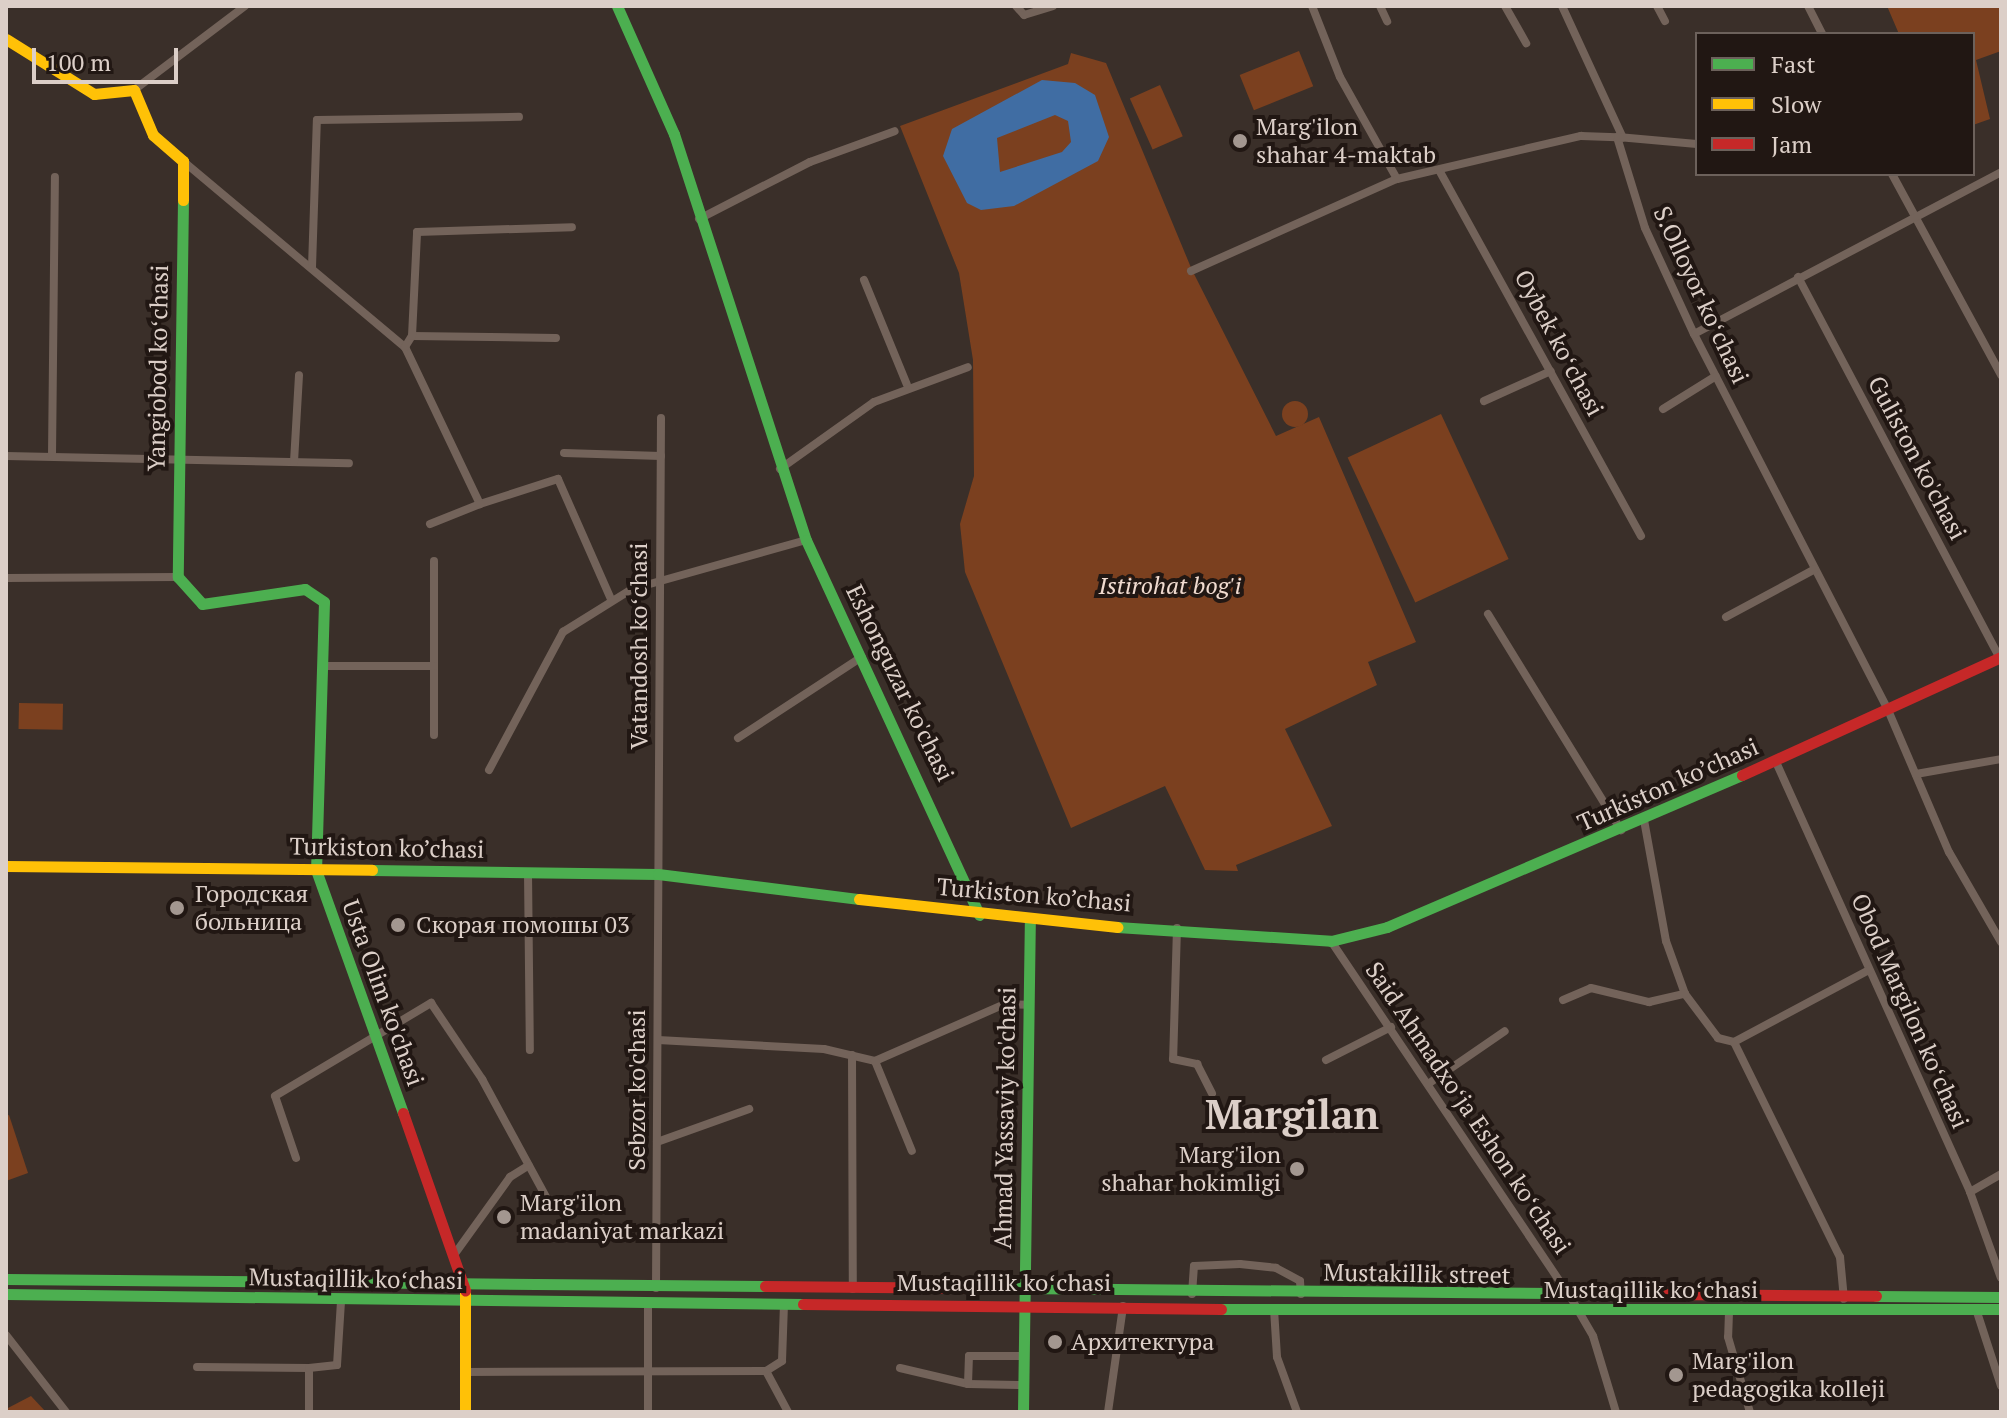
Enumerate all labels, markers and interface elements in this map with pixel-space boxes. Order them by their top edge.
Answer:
scale bar [36,32,182,82]
legend [1695,32,1975,176]
text: 100 m [46,46,111,78]
text: Fast [1771,48,1815,80]
text: Slow [1771,88,1822,120]
place label: Marg'ilon shahar 4-maktab [1256,113,1436,169]
text: Jam [1771,128,1812,160]
marker: Marg'ilon shahar 4-maktab [1231,132,1249,150]
street label: S.Olloyor koʻchasi [1647,202,1755,388]
street label: Yangiobod koʻchasi [142,264,174,472]
street label: Oybek koʻchasi [1508,265,1610,421]
street label: Guliston ko'chasi [1862,371,1972,545]
street label: Vatandosh koʻchasi [625,542,653,750]
park label: Istirohat bog'i [1099,572,1241,600]
street label: Eshonguzar ko'chasi [840,580,960,786]
street label: Turkiston ko’chasi [1573,732,1763,838]
street label: Turkiston ko’chasi [289,832,485,864]
street label: Turkiston ko’chasi [936,872,1132,918]
place label: Городская больница [195,880,308,936]
street label: Obod Margilon koʻchasi [1845,889,1975,1133]
street label: Usta Olim ko'chasi [336,896,430,1090]
marker: Городская больница [166,897,188,919]
place label: Скорая помошы 03 [416,911,630,939]
marker: Скорая помошы 03 [387,914,409,936]
street label: Said Ahmadxoʻja Eshon koʻchasi [1359,956,1577,1260]
street label: Ahmad Yassaviy ko'chasi [988,987,1022,1249]
street label: Sebzor ko'chasi [623,1009,651,1171]
district label: Margilan [1205,1090,1379,1138]
place label: Marg'ilon shahar hokimligi [1101,1141,1281,1197]
marker: Marg'ilon shahar hokimligi [1288,1160,1306,1178]
place label: Marg'ilon madaniyat markazi [520,1189,724,1245]
marker: Marg'ilon madaniyat markazi [495,1208,513,1226]
street label: Mustakillik street [1323,1258,1511,1290]
street label: Mustaqillik koʻchasi [248,1263,464,1295]
street label: Mustaqillik koʻchasi [897,1269,1111,1297]
street label: Mustaqillik koʻchasi [1544,1276,1758,1304]
place label: Архитектура [1071,1328,1214,1356]
marker: Архитектура [1046,1333,1064,1351]
place label: Marg'ilon pedagogika kolleji [1692,1347,1885,1403]
marker: Marg'ilon pedagogika kolleji [1667,1366,1685,1384]

